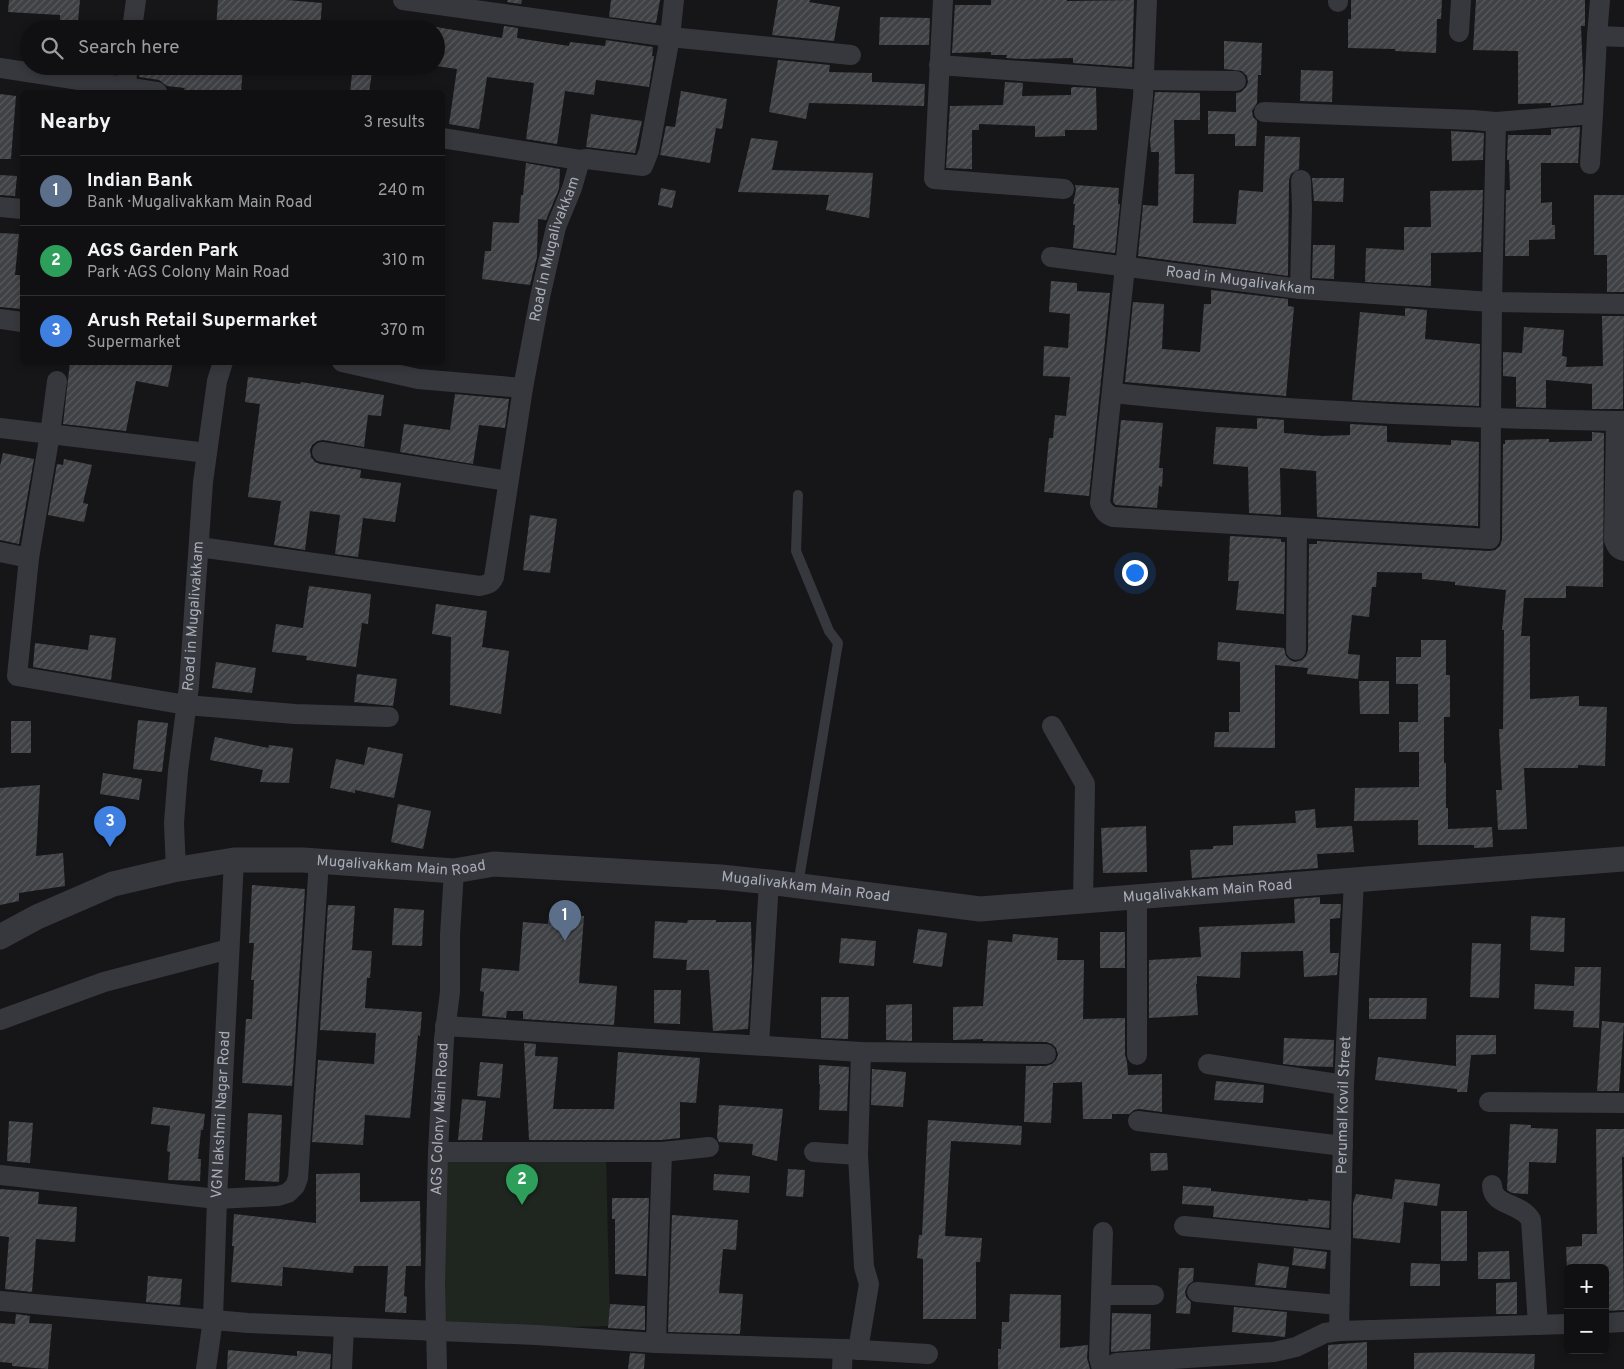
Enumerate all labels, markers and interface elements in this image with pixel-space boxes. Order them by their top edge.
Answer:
search box [20,20,445,75]
icon: search [38,34,66,62]
text: Search here [78,36,180,60]
text: Nearby [40,109,111,136]
text: 3 results [363,113,425,133]
text: Indian Bank [87,169,193,193]
street label: Road in Mugalivakkam [526,174,584,323]
text: 1 [53,181,59,201]
text: 240 m [378,181,425,201]
text: Bank · Mugalivakkam Main Road [87,193,312,213]
text: AGS Garden Park [87,239,239,263]
text: 2 [51,251,61,271]
text: 310 m [382,251,425,271]
street label: Road in Mugalivakkam [1165,262,1316,300]
text: Park · AGS Colony Main Road [87,263,290,283]
text: Arush Retail Supermarket [87,309,317,333]
text: 3 [51,321,61,341]
text: 370 m [380,321,425,341]
text: Supermarket [87,333,181,353]
street label: Road in Mugalivakkam [179,540,208,692]
your location [1122,560,1148,586]
pin: 3 [94,806,126,847]
street label: Mugalivakkam Main Road [316,852,487,881]
street label: Mugalivakkam Main Road [720,868,891,907]
street label: Mugalivakkam Main Road [1122,875,1293,907]
pin: 1 [549,900,581,941]
street label: VGN lakshmi Nagar Road [208,1030,235,1199]
street label: Perumal Kovil Street [1333,1036,1356,1174]
street label: AGS Colony Main Road [428,1042,453,1196]
pin: 2 [506,1164,538,1205]
map controls [1564,1264,1609,1354]
button: + [1564,1264,1609,1309]
button: − [1564,1309,1609,1354]

